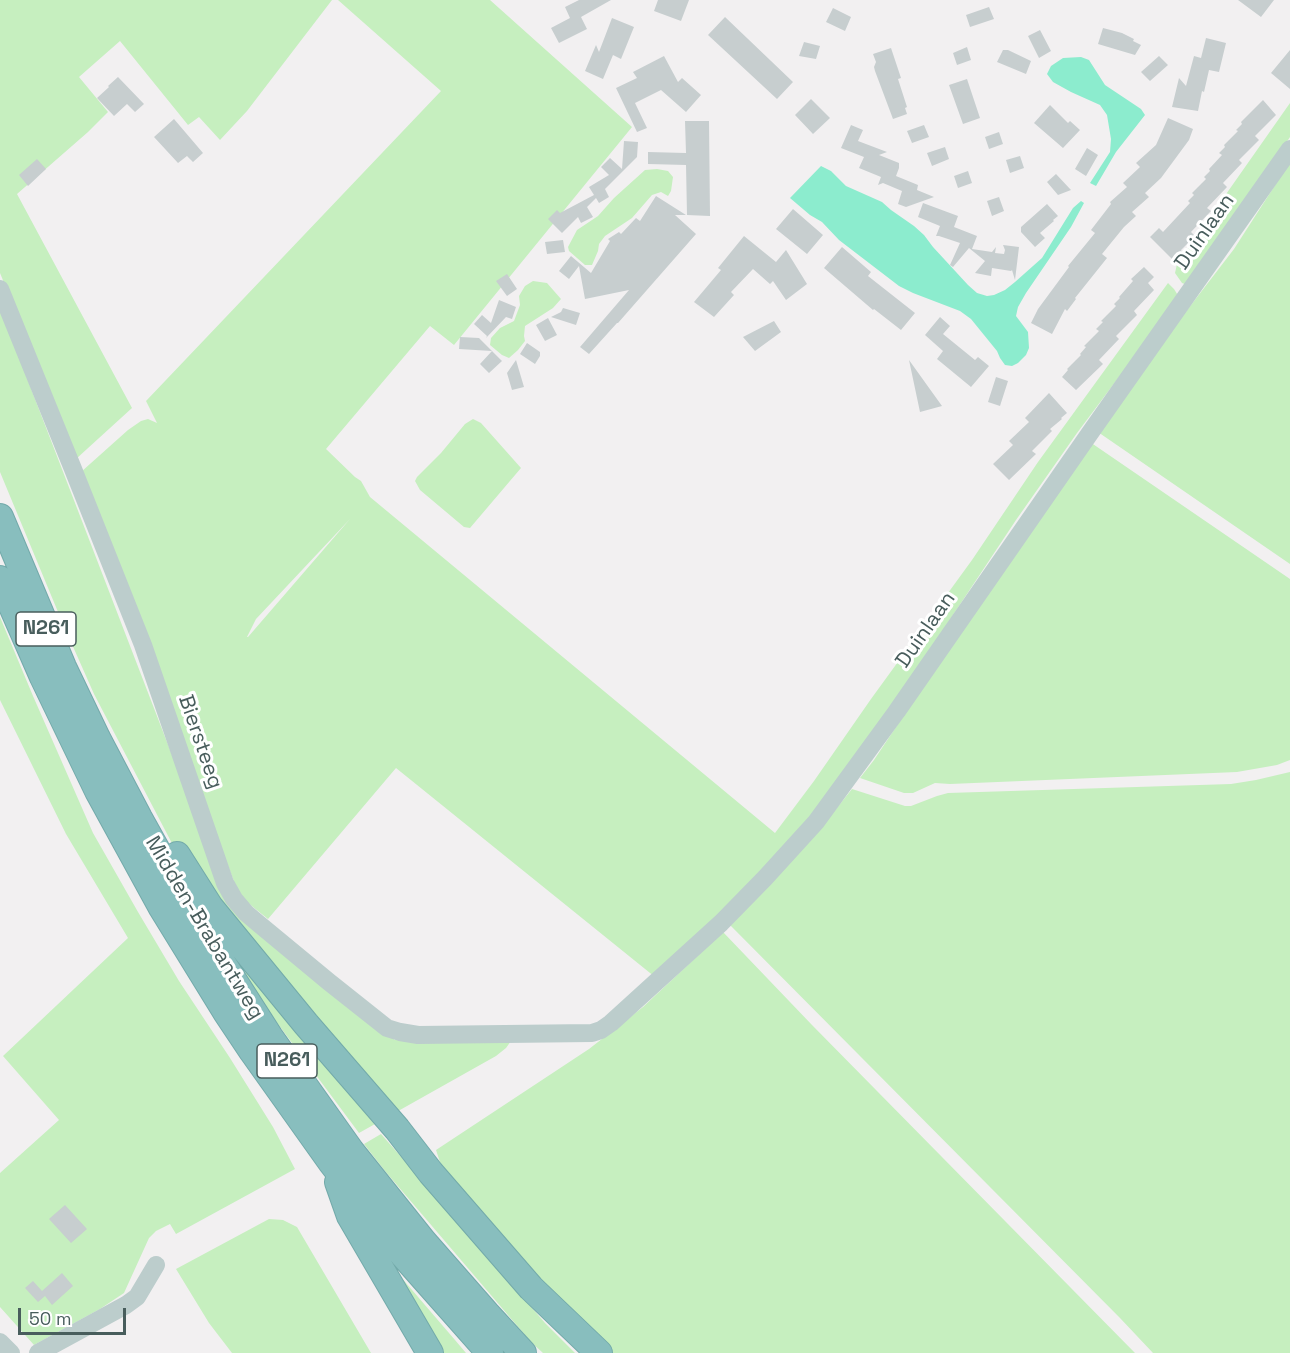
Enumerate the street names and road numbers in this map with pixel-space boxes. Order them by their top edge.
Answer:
street label: Duinlaan [1170,189,1240,275]
street label: Duinlaan [891,587,961,673]
road number: N261 [16,612,76,646]
street label: Biersteeg [172,692,228,792]
street label: Midden-Brabantweg [139,832,269,1024]
road number: N261 [257,1044,317,1078]

